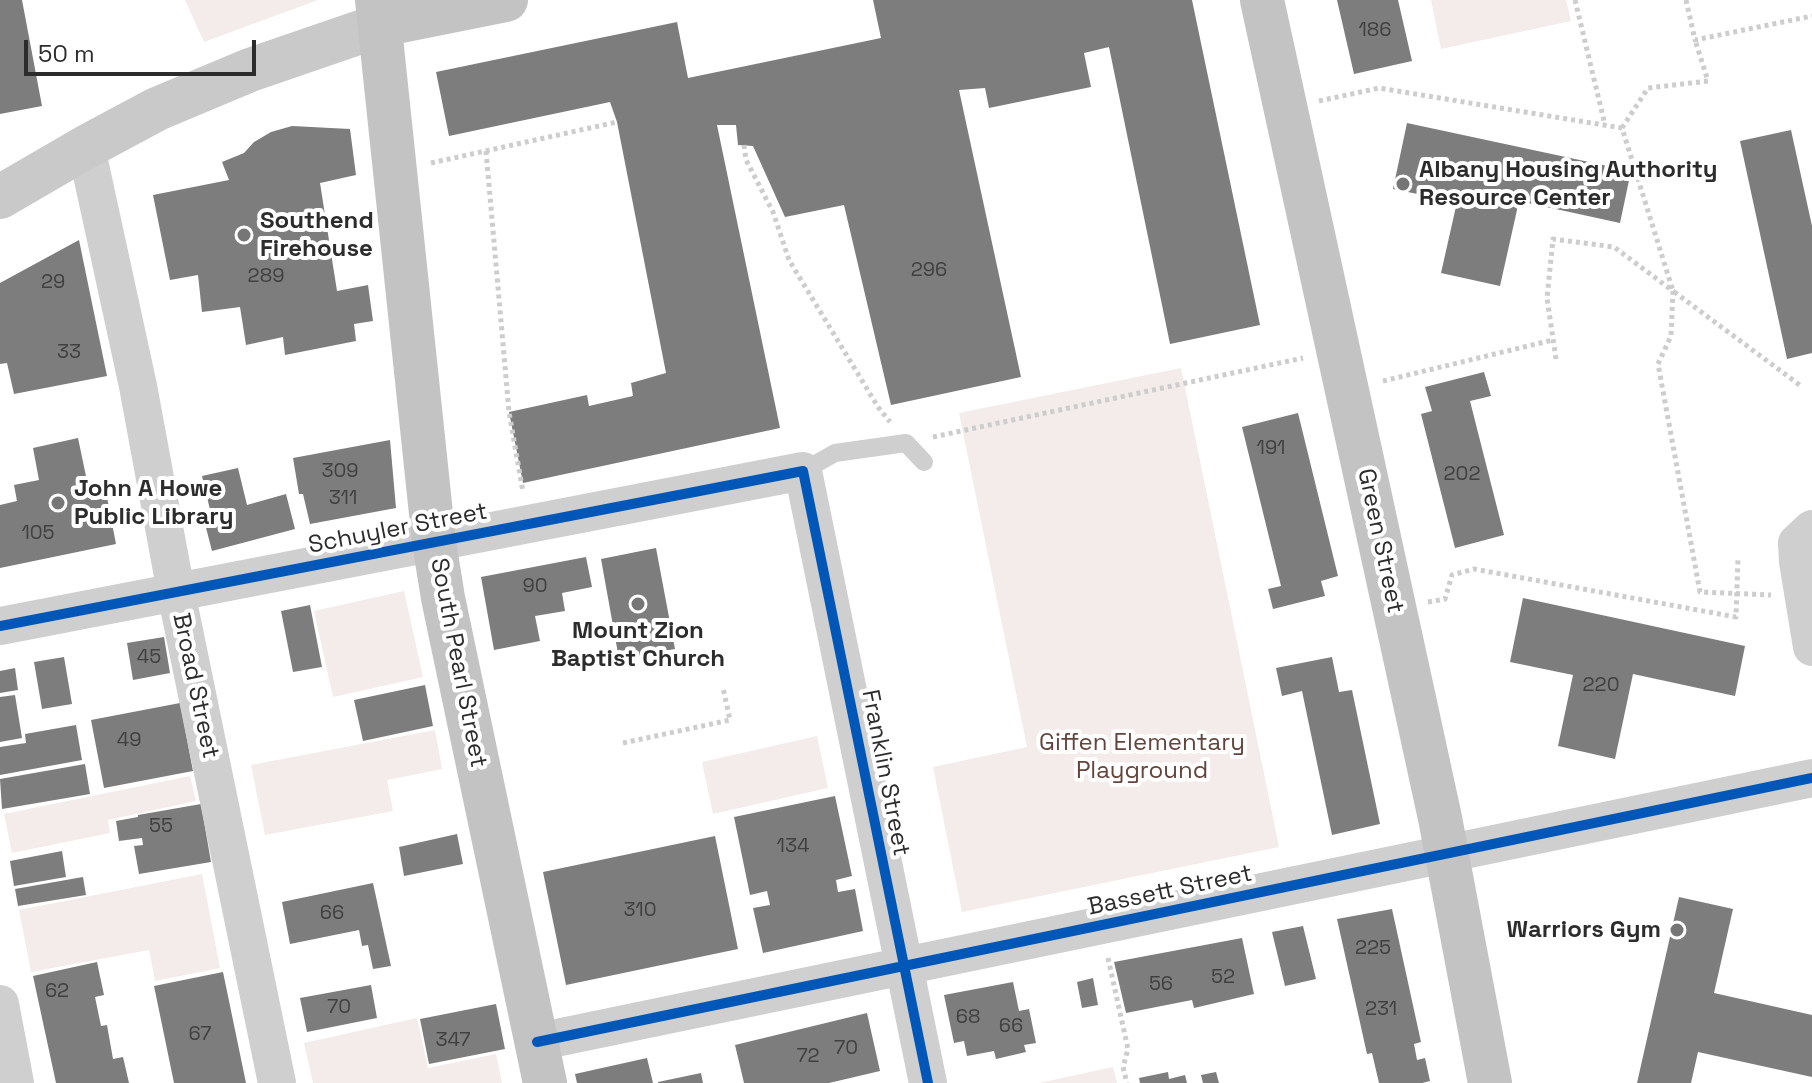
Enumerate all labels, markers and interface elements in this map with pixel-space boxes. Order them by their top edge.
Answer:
house number: 186 [1358,19,1392,43]
scale bar [28,24,260,74]
text: 50 m [38,38,95,69]
place label: Albany Housing Authority Resource Center [1419,156,1718,212]
marker: Albany Housing Authority Resource Center [1394,175,1412,193]
place label: Southend Firehouse [260,207,374,263]
marker: Southend Firehouse [235,226,253,244]
house number: 296 [911,259,947,283]
house number: 289 [248,265,284,289]
house number: 29 [41,271,65,295]
house number: 33 [57,341,81,365]
house number: 191 [1257,437,1285,461]
house number: 309 [321,460,359,484]
house number: 202 [1444,463,1480,487]
street label: Green Street [1351,466,1409,616]
place label: John A Howe Public Library [74,475,234,531]
house number: 311 [329,487,357,511]
marker: John A Howe Public Library [49,494,67,512]
street label: Schuyler Street [306,498,490,560]
house number: 105 [21,522,55,546]
street label: South Pearl Street [424,556,492,770]
house number: 90 [522,575,548,599]
marker: Mount Zion Baptist Church [629,595,647,613]
street label: Broad Street [166,611,224,761]
place label: Mount Zion Baptist Church [551,617,725,673]
house number: 45 [137,646,161,670]
house number: 220 [1583,674,1619,698]
street label: Franklin Street [855,687,915,859]
house number: 49 [117,729,141,753]
park label: Giffen Elementary Playground [1039,729,1245,785]
house number: 55 [149,815,173,839]
house number: 134 [777,835,809,859]
street label: Bassett Street [1085,860,1255,922]
house number: 310 [624,899,656,923]
house number: 66 [320,902,344,926]
place label: Warriors Gym [1507,916,1661,944]
marker: Warriors Gym [1668,921,1686,939]
house number: 225 [1355,937,1391,961]
house number: 52 [1211,966,1235,990]
house number: 56 [1149,973,1173,997]
house number: 62 [45,980,69,1004]
house number: 70 [327,996,351,1020]
house number: 231 [1365,998,1397,1022]
house number: 68 [956,1006,980,1030]
house number: 66 [999,1015,1023,1039]
house number: 67 [188,1023,212,1047]
house number: 347 [435,1029,471,1053]
house number: 70 [834,1037,858,1061]
house number: 72 [796,1045,820,1069]

